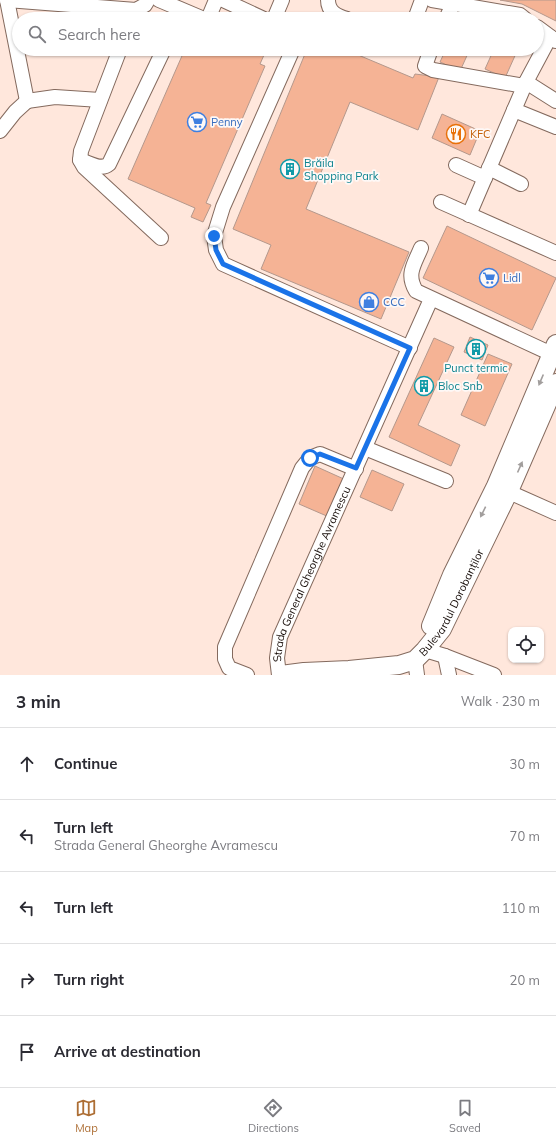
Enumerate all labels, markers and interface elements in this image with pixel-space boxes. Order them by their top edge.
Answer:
search box [12,12,544,56]
icon: search [26,23,48,45]
text: Search here [58,25,140,44]
supermarket icon: Penny [186,111,208,133]
place label: Penny [211,115,243,129]
restaurant icon: KFC [445,123,467,145]
place label: KFC [470,127,491,141]
place label: Brăila Shopping Park [304,156,379,183]
building icon: Brăila Shopping Park [279,158,301,180]
route end [205,227,223,245]
supermarket icon: Lidl [478,267,500,289]
place label: Lidl [503,271,521,285]
shop icon: CCC [358,291,380,313]
place label: CCC [383,295,405,309]
building icon: Punct termic [465,338,487,360]
place label: Punct termic [444,361,508,375]
one-way arrow [537,374,543,386]
building icon: Bloc Snb [413,375,435,397]
place label: Bloc Snb [438,379,483,393]
route start [301,449,319,467]
one-way arrow [517,460,523,472]
street label: Strada General Gheorghe Avramescu [270,484,353,663]
one-way arrow [480,506,486,517]
street label: Bulevardul Dorobanților [416,547,487,659]
map controls [508,627,544,663]
button: locate [508,627,544,663]
text: 3 min [16,691,61,712]
text: Walk · 230 m [461,693,540,709]
icon: ahead [16,753,38,775]
text: Continue [54,754,117,773]
text: 30 m [510,756,540,772]
text: Turn left [54,818,113,837]
icon: left [16,825,38,847]
text: 70 m [510,828,540,844]
text: Strada General Gheorghe Avramescu [54,837,278,853]
icon: left [16,897,38,919]
text: Turn left [54,898,113,917]
text: 110 m [502,900,540,916]
icon: right [16,969,38,991]
text: Turn right [54,970,124,989]
text: 20 m [510,972,540,988]
icon: arrive [16,1041,38,1063]
text: Arrive at destination [54,1042,201,1061]
tab: Map [75,1097,98,1135]
tab: Directions [248,1097,299,1135]
tab: Saved [449,1097,481,1135]

